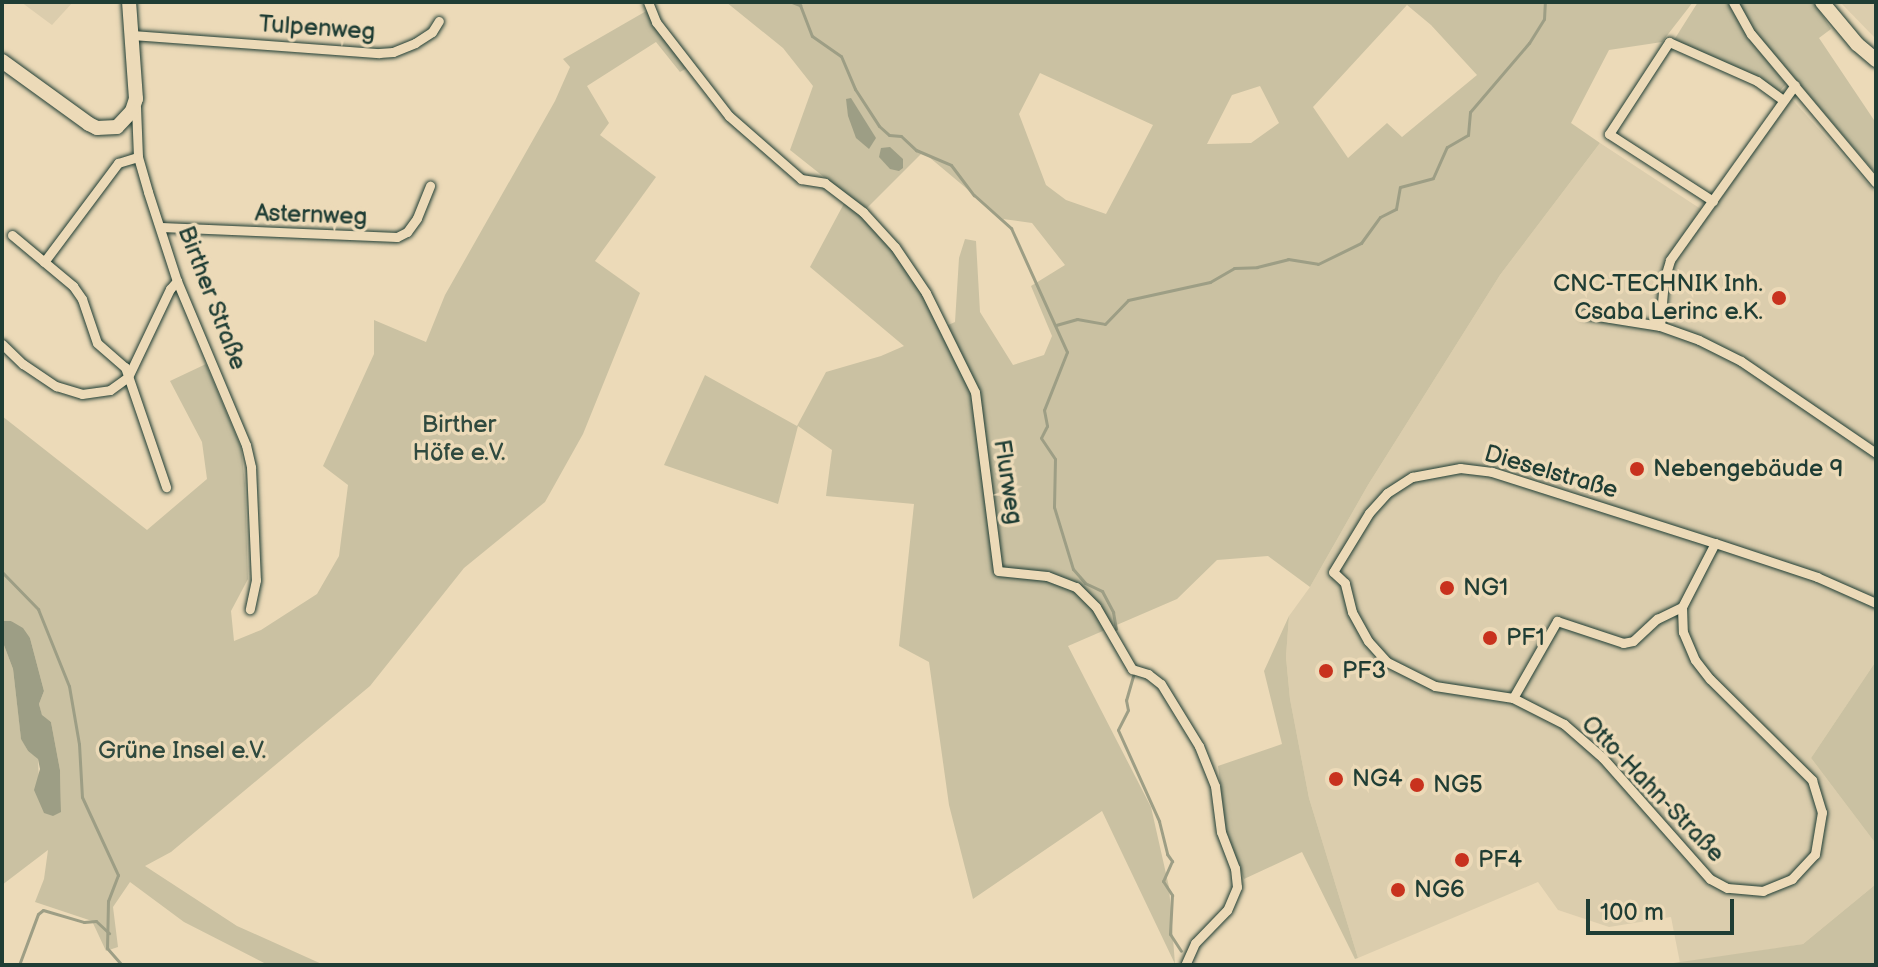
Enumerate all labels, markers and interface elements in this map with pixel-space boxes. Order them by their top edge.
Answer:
street label: Tulpenweg [258,10,376,46]
street label: Asternweg [254,199,368,231]
street label: Birther Straße [171,222,253,374]
place label: CNC-TECHNIK Inh. Csaba Lerinc e.K. [1553,270,1763,326]
marker: CNC-TECHNIK Inh. Csaba Lerinc e.K. [1770,289,1788,307]
park label: Birther Höfe e.V. [412,411,506,467]
street label: Flurweg [987,437,1029,527]
street label: Dieselstraße [1481,439,1621,505]
place label: Nebengebäude 9 [1653,455,1843,483]
marker: Nebengebäude 9 [1628,460,1646,478]
place label: NG1 [1463,574,1508,602]
marker: NG1 [1438,579,1456,597]
place label: PF1 [1506,624,1545,652]
marker: PF1 [1481,629,1499,647]
place label: PF3 [1342,657,1386,685]
marker: PF3 [1317,662,1335,680]
street label: Otto-Hahn-Straße [1576,710,1730,868]
park label: Grüne Insel e.V. [98,737,266,765]
place label: NG4 [1352,765,1403,793]
marker: NG4 [1327,770,1345,788]
place label: NG5 [1433,771,1483,799]
marker: NG5 [1408,776,1426,794]
place label: PF4 [1478,846,1522,874]
marker: PF4 [1453,851,1471,869]
place label: NG6 [1414,876,1465,904]
marker: NG6 [1389,881,1407,899]
scale bar [1590,883,1738,933]
text: 100 m [1600,898,1664,927]

